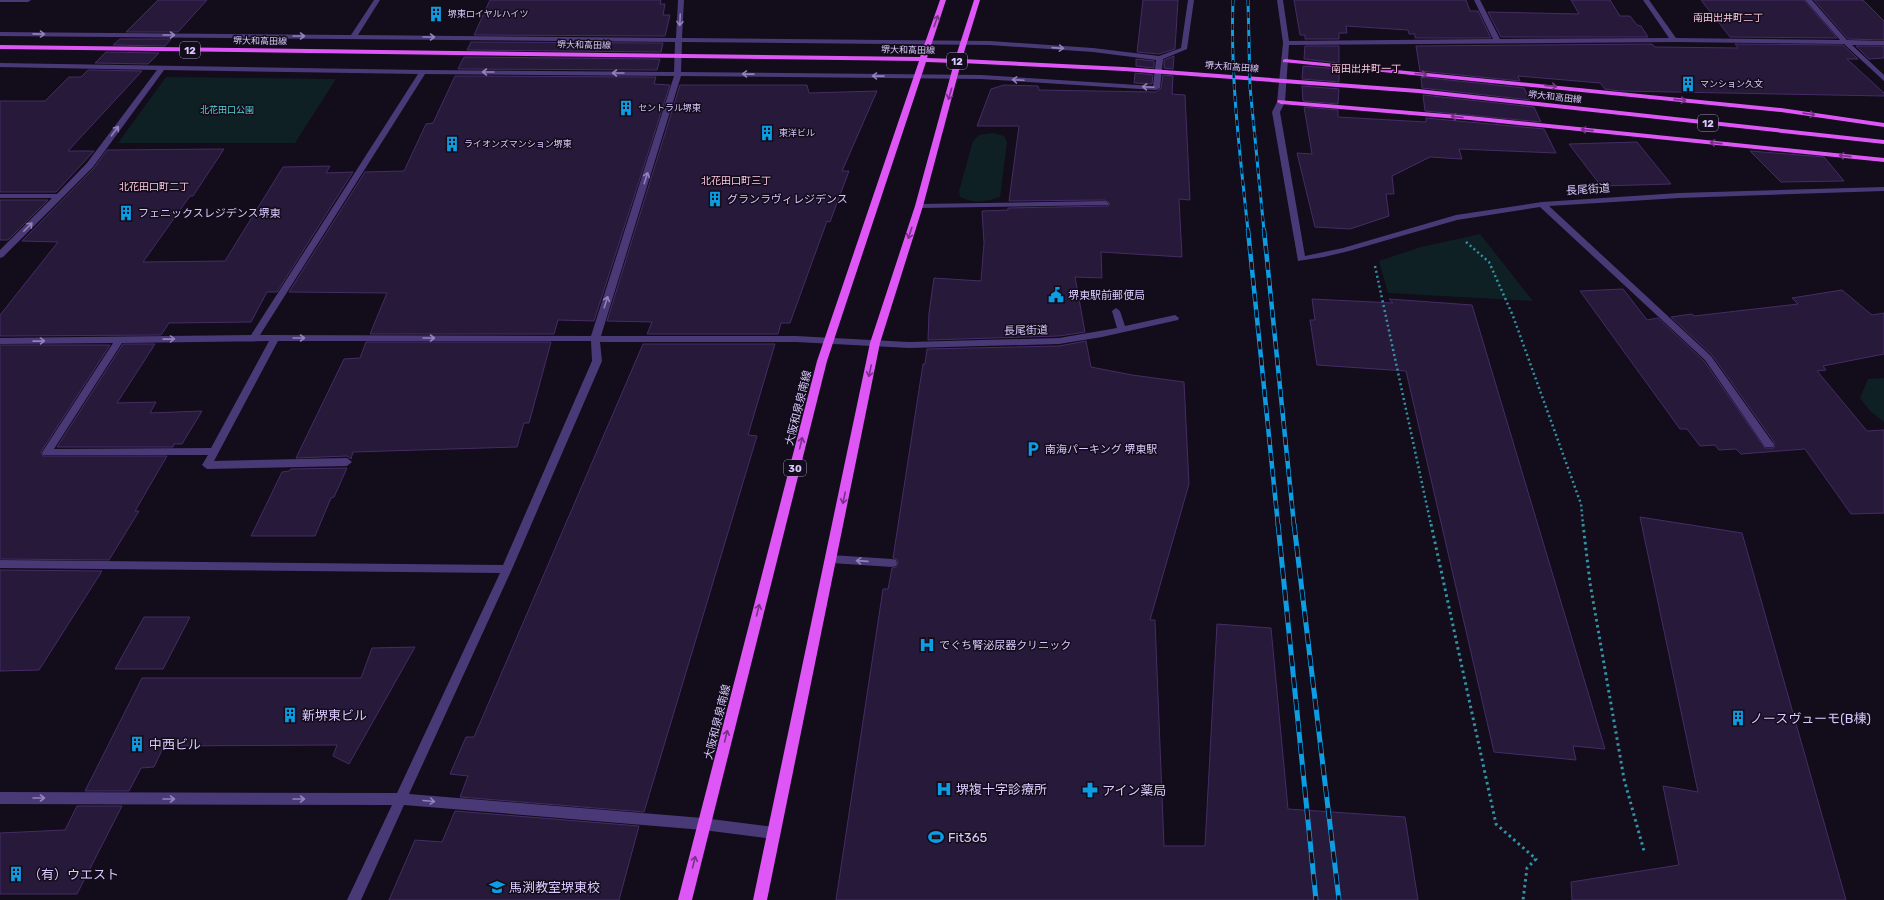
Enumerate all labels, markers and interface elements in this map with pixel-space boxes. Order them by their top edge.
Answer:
building icon: 堺東ロイヤルハイツ [427,5,445,23]
place label: 堺東ロイヤルハイツ [448,9,529,19]
district label: 南田出井町二丁 [1693,12,1763,24]
one-way arrow [676,13,683,26]
one-way arrow [933,15,940,28]
one-way arrow [32,30,45,38]
one-way arrow [162,32,175,39]
one-way arrow [292,32,305,40]
one-way arrow [422,34,435,41]
street label: 堺大和高田線 [233,36,288,46]
street label: 堺大和高田線 [557,40,612,50]
road number: 12 [180,42,200,58]
one-way arrow [1051,44,1064,51]
street label: 堺大和高田線 [881,45,936,55]
road number: 12 [947,53,967,69]
street label: 堺大和高田線 [1205,60,1260,74]
district label: 南田出井町一丁 [1331,63,1401,75]
one-way arrow [482,68,495,76]
one-way arrow [612,69,625,77]
one-way arrow [742,70,755,78]
one-way arrow [1414,71,1427,78]
one-way arrow [872,72,885,79]
building icon: マンション久文 [1679,75,1697,93]
one-way arrow [1012,76,1025,83]
place label: マンション久文 [1700,79,1763,89]
one-way arrow [1544,82,1557,90]
one-way arrow [1142,84,1155,91]
one-way arrow [946,88,953,101]
street label: 堺大和高田線 [1528,89,1583,105]
one-way arrow [1673,96,1686,103]
building icon: セントラル堺東 [617,99,635,117]
place label: セントラル堺東 [638,103,701,113]
park label: 北花田口公園 [200,105,254,115]
one-way arrow [1802,110,1815,118]
one-way arrow [1451,113,1464,121]
road number: 12 [1698,115,1718,131]
building icon: 東洋ビル [758,124,776,142]
one-way arrow [111,126,119,137]
one-way arrow [1580,126,1593,134]
place label: 東洋ビル [779,128,815,138]
building icon: ライオンズマンション堺東 [443,135,461,153]
place label: ライオンズマンション堺東 [464,139,572,149]
one-way arrow [1710,140,1723,147]
one-way arrow [1839,152,1852,160]
one-way arrow [643,172,650,185]
district label: 北花田口町三丁 [701,175,771,187]
district label: 北花田口町二丁 [119,181,189,193]
street label: 長尾街道 [1566,181,1610,198]
building icon: グランラヴィレジデンス [706,190,724,208]
place label: グランラヴィレジデンス [727,193,848,206]
building icon: フェニックスレジデンス堺東 [117,204,135,222]
place label: フェニックスレジデンス堺東 [138,207,280,220]
one-way arrow [23,222,33,232]
one-way arrow [906,226,913,239]
public building icon: 堺東駅前郵便局 [1047,286,1065,304]
place label: 堺東駅前郵便局 [1068,289,1145,302]
one-way arrow [603,296,611,308]
street label: 長尾街道 [1004,324,1048,337]
one-way arrow [292,334,305,342]
one-way arrow [422,334,435,342]
one-way arrow [162,335,175,343]
one-way arrow [32,337,45,345]
one-way arrow [865,364,873,377]
street label: 大阪和泉泉南線 [783,369,814,447]
one-way arrow [798,437,805,450]
parking icon: 南海パーキング 堺東駅 [1024,440,1042,458]
place label: 南海パーキング 堺東駅 [1045,443,1157,456]
road number: 30 [784,460,806,476]
one-way arrow [839,491,847,504]
one-way arrow [856,558,869,565]
one-way arrow [755,604,763,617]
hospital icon: でぐち腎泌尿器クリニック [918,636,936,654]
place label: でぐち腎泌尿器クリニック [939,639,1071,652]
street label: 大阪和泉泉南線 [702,683,733,761]
building icon: 新堺東ビル [281,706,299,724]
place label: 新堺東ビル [302,708,367,723]
building icon: ノースヴューモ(B棟) [1729,709,1747,727]
place label: ノースヴューモ(B棟) [1750,711,1871,726]
one-way arrow [723,730,731,743]
building icon: 中西ビル [128,735,146,753]
place label: 中西ビル [149,737,201,752]
hospital icon: 堺複十字診療所 [935,780,953,798]
pharmacy icon: アイン薬局 [1081,781,1099,799]
place label: 堺複十字診療所 [956,782,1047,797]
place label: アイン薬局 [1102,783,1166,798]
one-way arrow [32,794,45,802]
one-way arrow [162,795,175,803]
one-way arrow [292,795,305,803]
one-way arrow [422,798,435,805]
sports icon: Fit365 [927,828,945,846]
place label: Fit365 [948,830,987,845]
one-way arrow [691,856,699,869]
building icon: （有）ウエスト [7,865,25,883]
place label: （有）ウエスト [28,867,119,882]
school or university icon: 馬渕教室堺東校 [488,878,506,896]
place label: 馬渕教室堺東校 [509,880,600,895]

